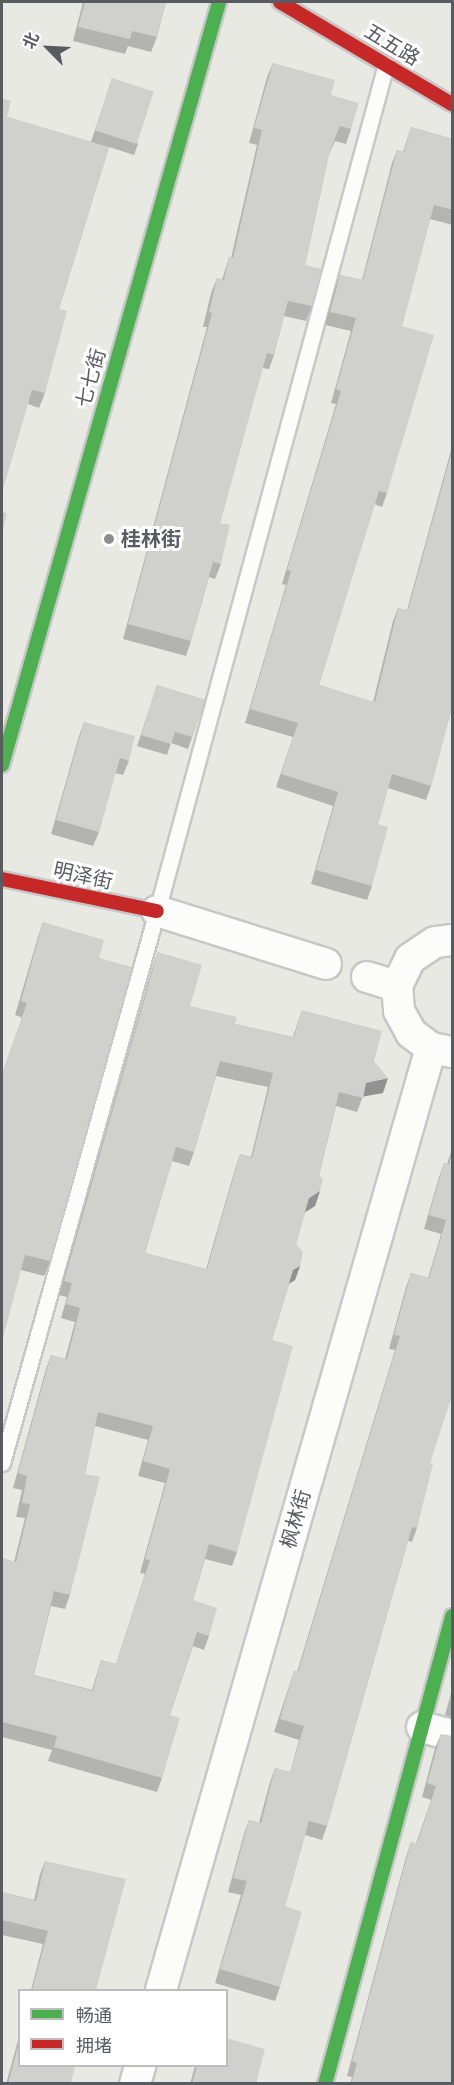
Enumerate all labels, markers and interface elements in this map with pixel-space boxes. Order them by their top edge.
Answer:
north arrow [18,18,78,78]
street label: 五五路 [360,19,424,71]
text: 北 [18,29,44,52]
street label: 七七街 [71,346,111,410]
place label: 桂林街 [121,527,181,551]
marker: 桂林街 [102,532,116,546]
street label: 明泽街 [51,858,115,894]
street label: 枫林街 [276,1487,316,1551]
legend [18,1989,228,2067]
text: 畅通 [76,2004,112,2027]
text: 拥堵 [76,2034,112,2057]

